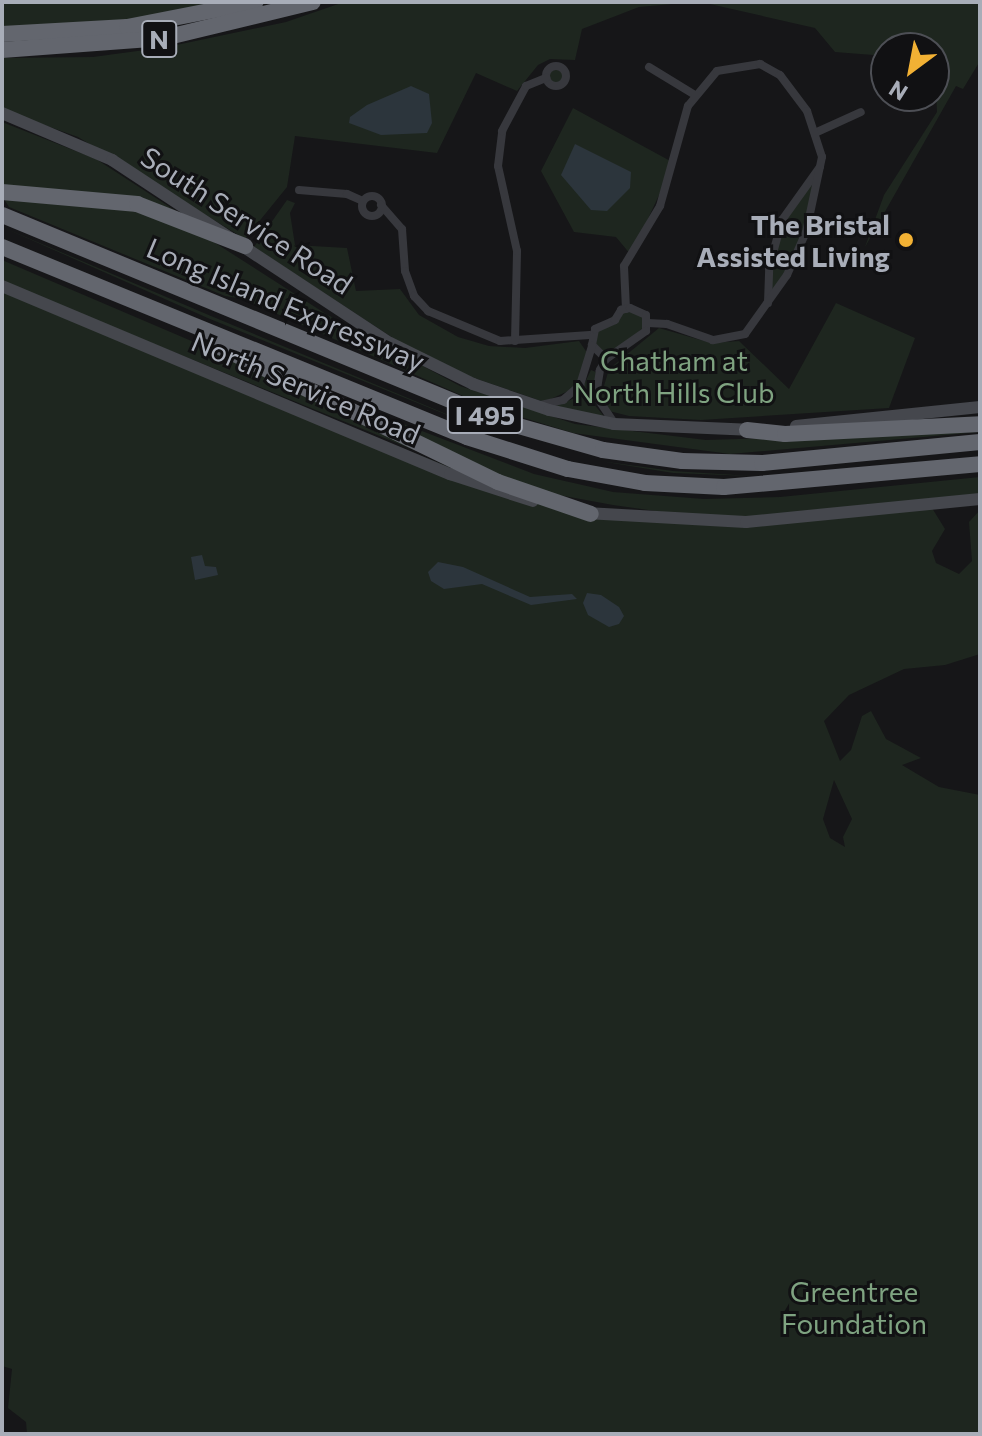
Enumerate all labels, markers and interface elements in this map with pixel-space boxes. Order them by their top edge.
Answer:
road number: N [141,17,177,61]
north arrow [870,32,950,112]
text: N [884,75,912,107]
street label: South Service Road [135,139,359,301]
place label: The Bristal Assisted Living [696,207,890,273]
street label: Long Island Expressway [142,230,430,378]
marker: The Bristal Assisted Living [897,231,915,249]
street label: North Service Road [187,324,425,450]
park label: Chatham at North Hills Club [574,343,774,409]
road number: I 495 [445,393,525,437]
park label: Greentree Foundation [781,1274,927,1340]

